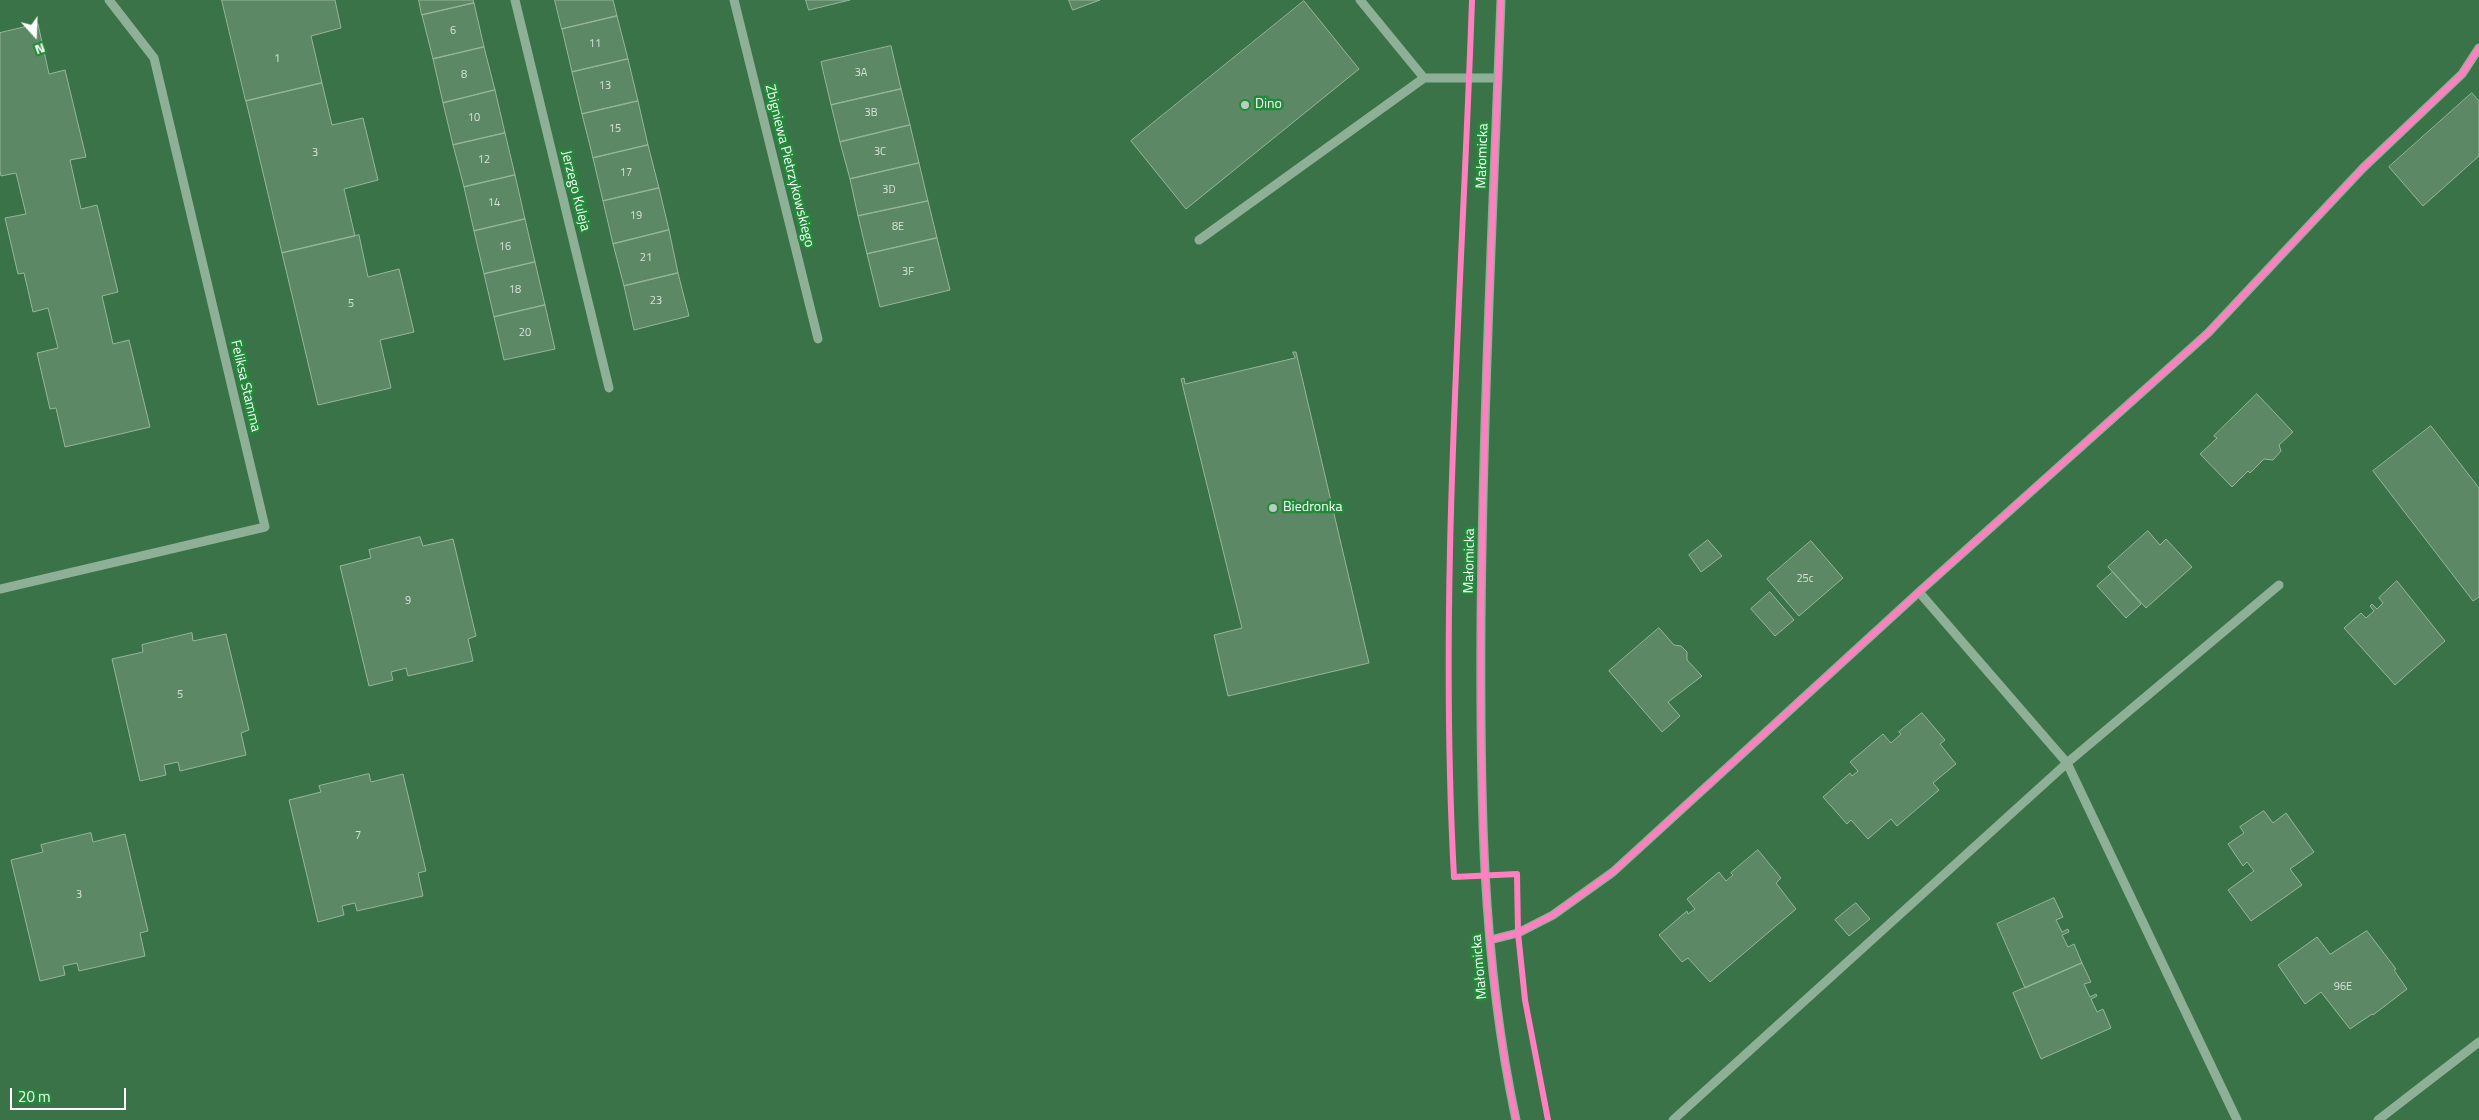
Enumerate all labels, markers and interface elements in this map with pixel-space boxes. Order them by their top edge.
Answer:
north arrow [10,10,60,60]
house number: 6 [450,24,456,38]
house number: 11 [589,37,601,51]
text: N [32,38,48,61]
house number: 1 [274,52,280,66]
house number: 3A [855,66,867,80]
house number: 8 [461,68,467,82]
house number: 13 [599,79,611,93]
street label: Zbigniewa Pietrzykowskiego [761,83,817,249]
place label: Dino [1255,97,1282,113]
marker: Dino [1239,99,1251,111]
house number: 3B [865,106,877,120]
house number: 10 [468,111,480,125]
house number: 15 [609,122,621,136]
street label: Małomicka [1473,123,1493,189]
house number: 3C [874,145,886,159]
house number: 3 [312,146,318,160]
street label: Jerzego Kuleja [557,149,593,233]
house number: 12 [478,153,490,167]
house number: 17 [620,166,632,180]
house number: 3D [882,183,896,197]
house number: 14 [488,196,500,210]
house number: 19 [630,209,642,223]
house number: 8E [892,220,904,234]
house number: 16 [499,240,511,254]
house number: 21 [640,251,652,265]
house number: 3F [902,265,914,279]
house number: 18 [509,283,521,297]
house number: 23 [650,294,662,308]
house number: 5 [348,297,354,311]
house number: 20 [519,326,531,340]
street label: Feliksa Stamma [226,339,264,433]
place label: Biedronka [1283,500,1342,516]
marker: Biedronka [1267,502,1279,514]
street label: Małomicka [1461,528,1479,594]
house number: 25c [1796,572,1814,586]
house number: 9 [405,594,411,608]
house number: 5 [177,688,183,702]
house number: 7 [355,829,361,843]
house number: 3 [76,888,82,902]
street label: Małomicka [1469,934,1491,1000]
house number: 96E [2334,980,2352,994]
scale bar [12,1078,129,1110]
text: 20 m [18,1085,51,1108]

